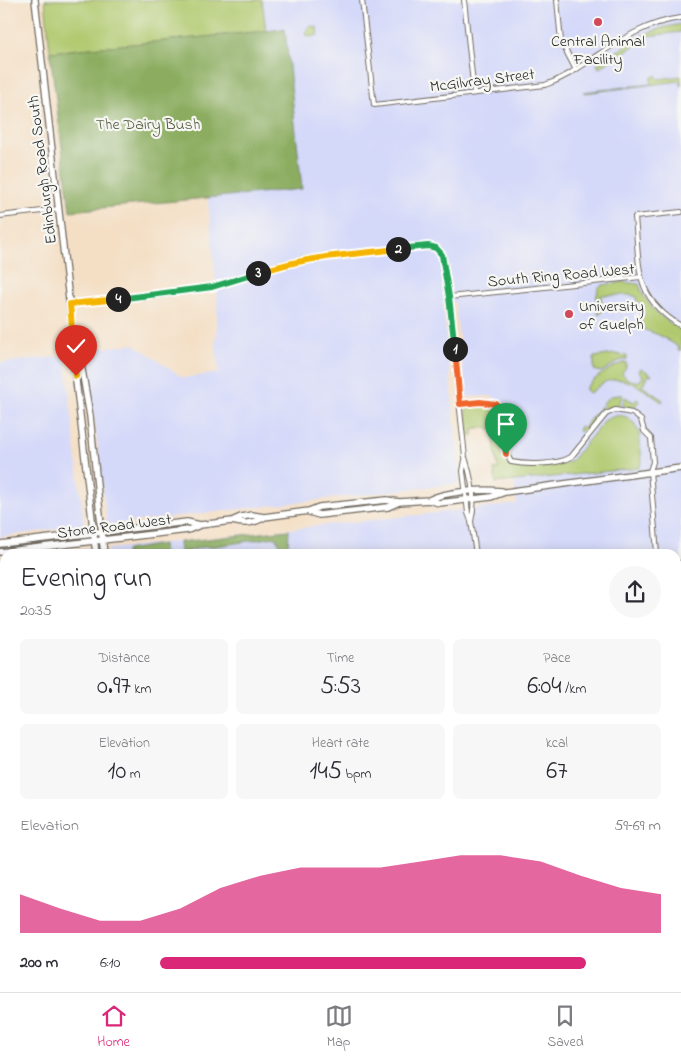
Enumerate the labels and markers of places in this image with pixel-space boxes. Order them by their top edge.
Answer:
marker: Central Animal Facility [592,16,604,28]
place label: Central Animal Facility [551,30,645,72]
pin: 2 [386,236,410,262]
pin: 3 [246,260,270,286]
pin: 4 [106,286,130,312]
place label: University of Guelph [579,295,644,337]
marker: University of Guelph [563,308,575,320]
pin [55,325,97,376]
pin: 1 [442,336,468,362]
pin [485,403,527,454]

